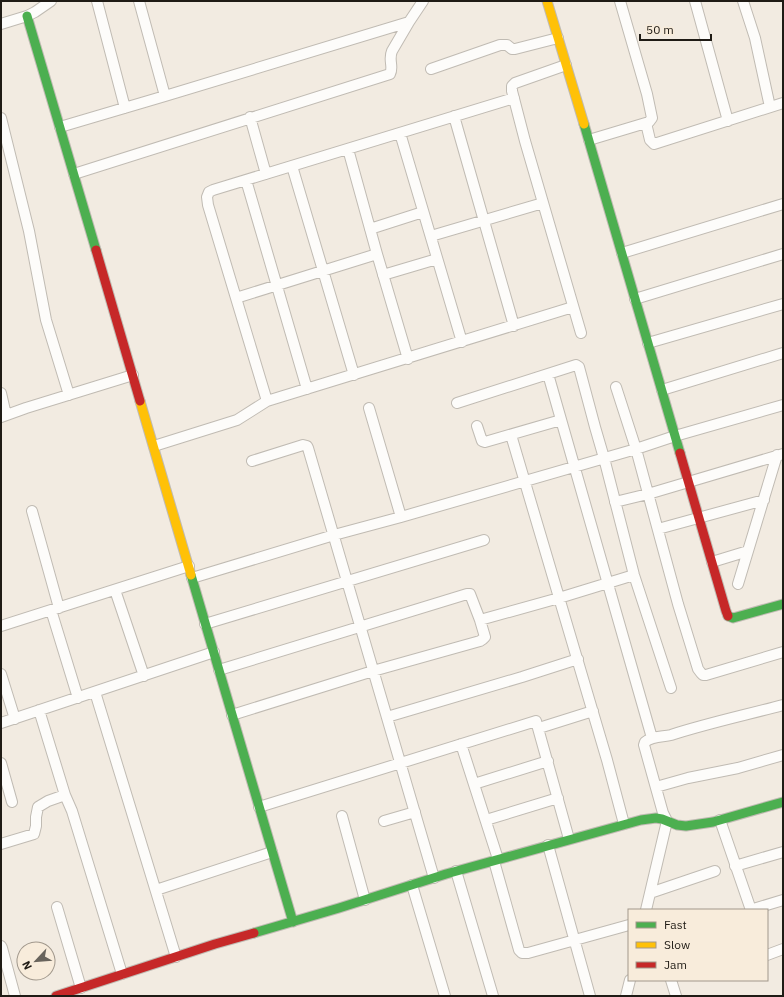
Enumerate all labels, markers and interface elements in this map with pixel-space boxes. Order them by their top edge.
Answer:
scale bar [640,16,711,42]
text: 50 m [646,22,674,37]
legend [628,909,768,981]
text: Fast [664,917,687,932]
text: Slow [664,937,690,952]
north arrow [16,941,56,981]
text: Jam [664,957,687,972]
text: N [19,959,35,972]

